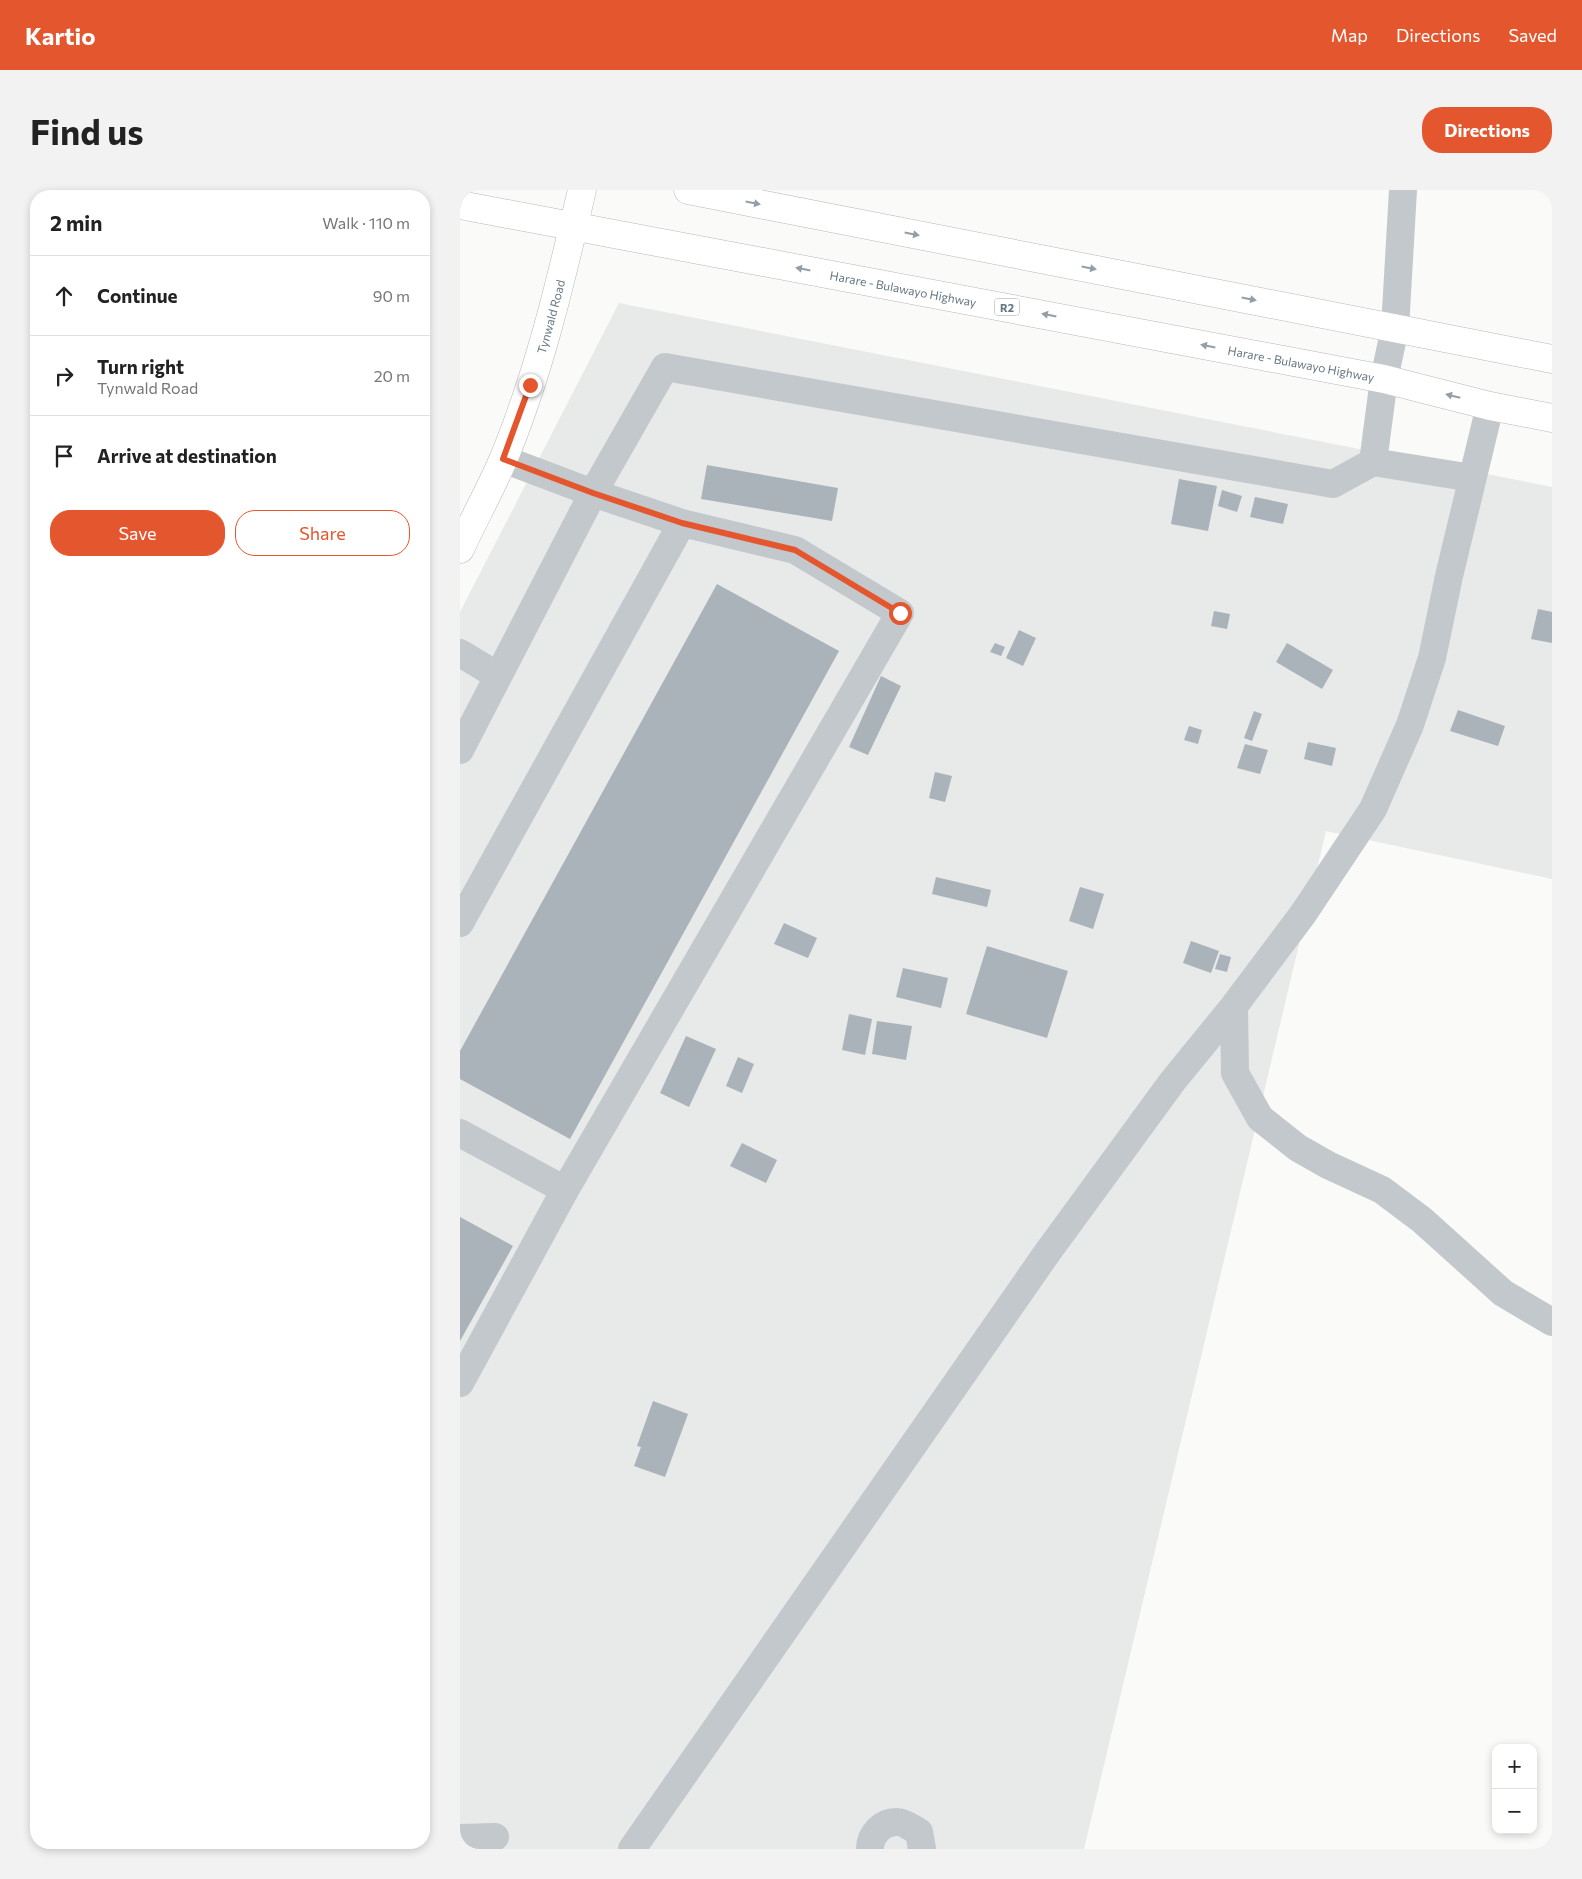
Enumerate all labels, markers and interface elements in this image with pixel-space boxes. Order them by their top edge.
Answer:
text: Kartio [25,21,95,50]
text: Map [1331,24,1368,46]
text: Directions [1396,24,1480,46]
text: Saved [1508,24,1557,46]
button: Directions [1422,107,1552,153]
text: Find us [30,109,144,152]
one-way arrow [745,199,761,207]
text: 2 min [50,210,102,235]
text: Walk · 110 m [322,213,410,232]
one-way arrow [905,230,921,238]
one-way arrow [795,264,811,272]
one-way arrow [1082,264,1097,272]
street label: Harare - Bulawayo Highway [829,268,978,309]
street label: Tynwald Road [534,278,567,355]
icon: ahead [50,282,78,310]
text: Continue [97,284,177,307]
text: 90 m [373,286,410,305]
one-way arrow [1241,296,1257,304]
road number: R2 [994,298,1020,315]
one-way arrow [1040,311,1056,319]
one-way arrow [1200,341,1216,349]
street label: Harare - Bulawayo Highway [1227,343,1376,384]
text: Turn right [97,355,184,378]
icon: right [50,362,78,390]
text: 20 m [374,366,410,385]
route end [519,374,542,397]
text: Tynwald Road [97,378,198,397]
one-way arrow [1446,392,1461,400]
icon: arrive [50,442,78,470]
text: Arrive at destination [97,444,277,467]
button: Save [50,510,225,556]
button: Share [235,510,410,556]
route start [889,602,912,625]
map controls [1492,1744,1537,1834]
button: + [1492,1744,1537,1789]
button: − [1492,1789,1537,1834]

